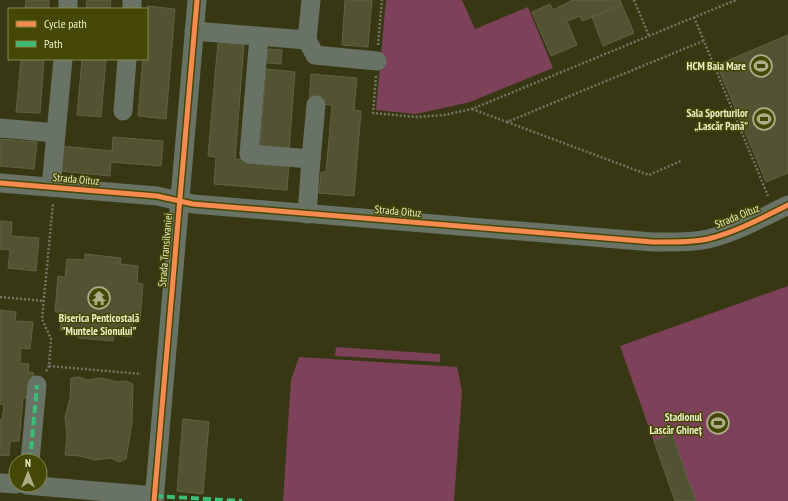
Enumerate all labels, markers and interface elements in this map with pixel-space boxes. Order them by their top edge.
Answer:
legend [8,8,148,60]
text: Cycle path [44,16,87,31]
text: Path [44,36,62,51]
sports icon: HCM Baia Mare [748,53,774,79]
place label: HCM Baia Mare [687,59,746,73]
place label: Sala Sporturilor „Lascăr Pană” [686,106,749,133]
sports icon: Sala Sporturilor „Lascăr Pană” [751,106,777,132]
street label: Strada Oituz [52,170,100,188]
street label: Strada Oituz [713,201,761,231]
street label: Strada Oituz [374,202,422,220]
street label: Strada Transilvaniei [155,212,175,288]
temple icon: Biserica Penticostală "Muntele Sionului" [86,285,112,311]
place label: Biserica Penticostală "Muntele Sionului" [59,311,140,338]
place label: Stadionul Lascăr Ghineț [649,410,703,437]
sports icon: Stadionul Lascăr Ghineț [705,410,731,436]
north arrow [8,453,48,493]
text: N [25,456,31,470]

